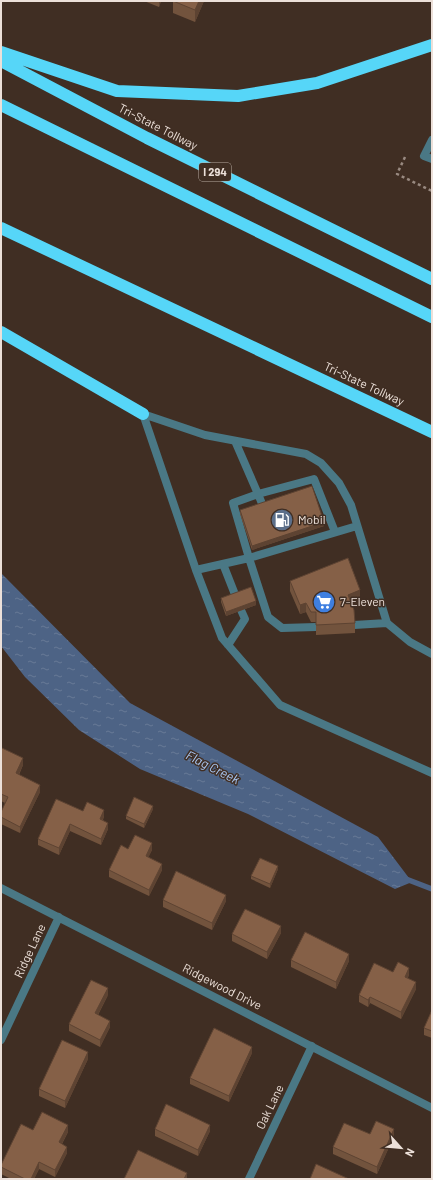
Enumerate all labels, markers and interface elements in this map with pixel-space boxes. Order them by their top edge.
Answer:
street label: Tri-State Tollway [117,100,201,152]
road number: I 294 [199,163,231,181]
street label: Tri-State Tollway [322,358,407,408]
fuel station icon: Mobil [269,507,295,533]
place label: Mobil [298,512,326,526]
supermarket icon: 7-Eleven [311,589,337,615]
place label: 7-Eleven [340,594,385,608]
water label: Flag Creek [183,747,243,788]
street label: Ridge Lane [11,921,48,980]
street label: Ridgewood Drive [181,960,264,1012]
street label: Oak Lane [252,1082,286,1131]
north arrow [381,1128,421,1168]
text: N [403,1147,418,1159]

